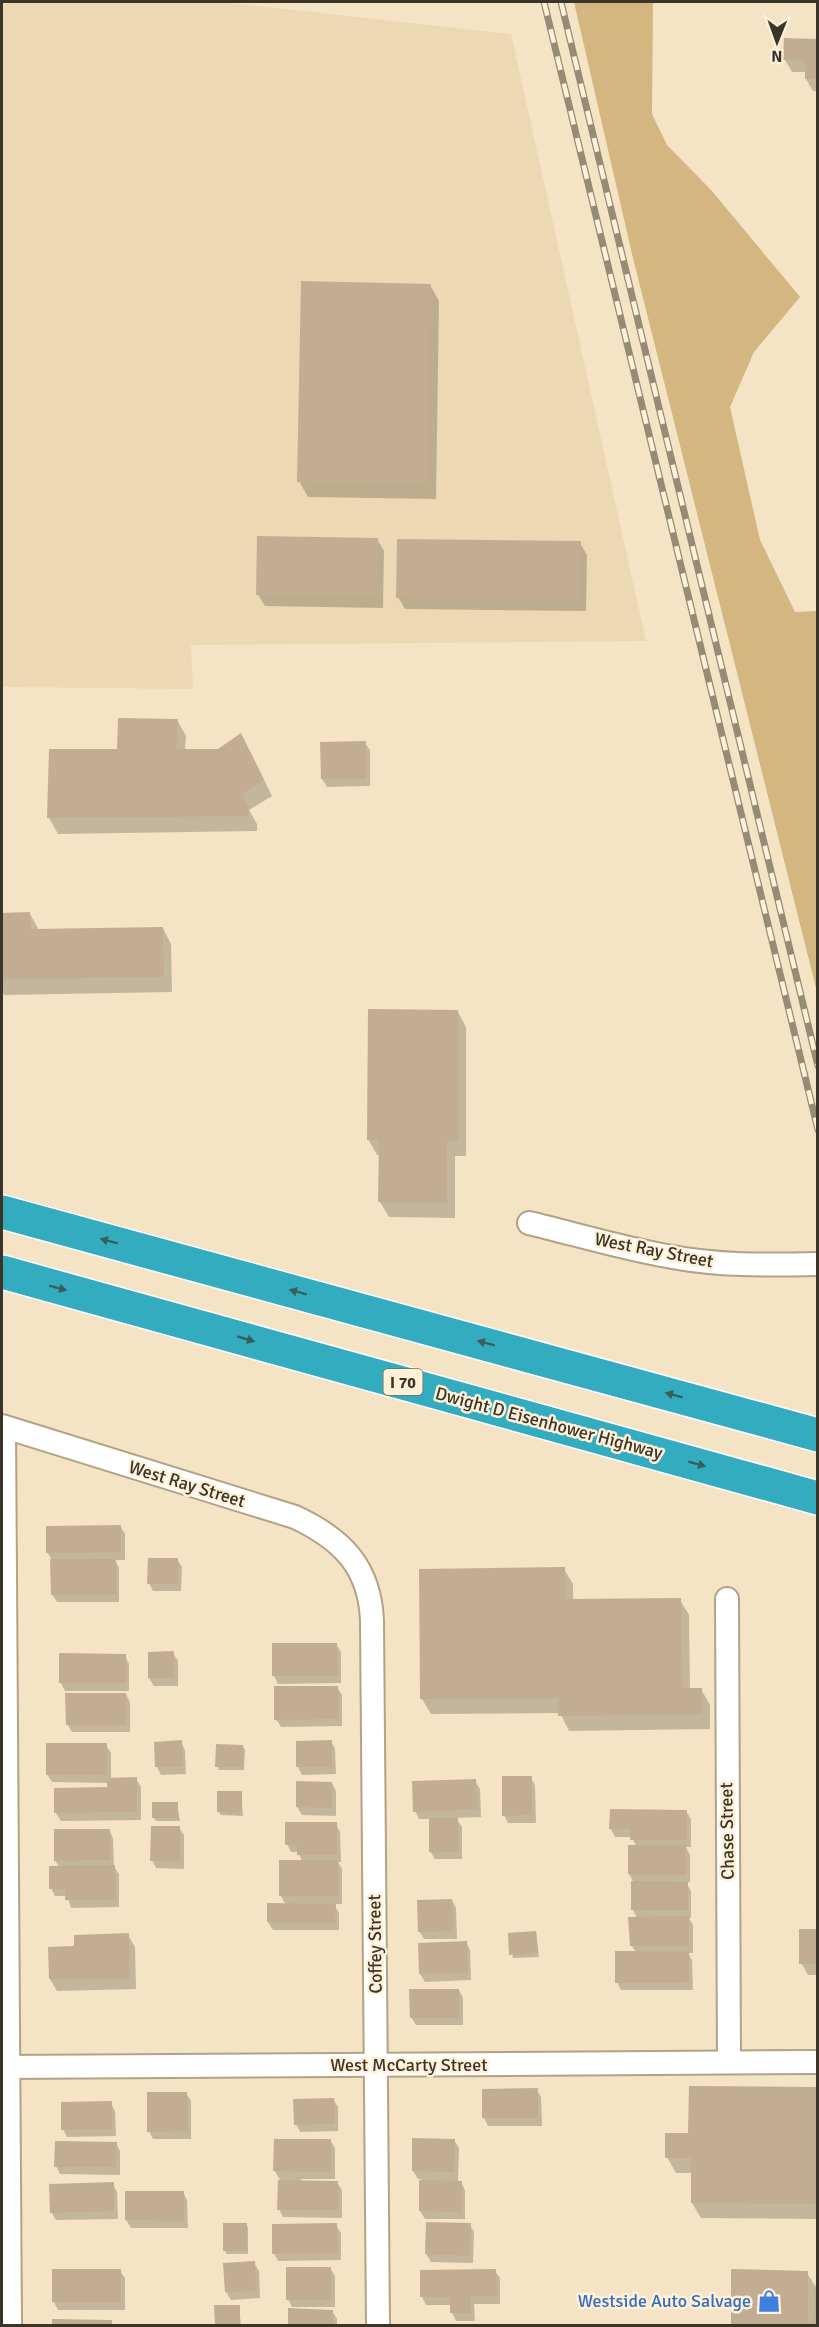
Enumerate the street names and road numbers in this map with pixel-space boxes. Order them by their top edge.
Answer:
street label: West Ray Street [593,1228,715,1272]
road number: I 70 [384,1369,422,1395]
street label: Dwight D Eisenhower Highway [433,1382,666,1464]
street label: West Ray Street [126,1456,248,1512]
street label: Chase Street [715,1782,739,1880]
street label: Coffey Street [363,1894,387,1994]
street label: West McCarty Street [330,2054,488,2076]

